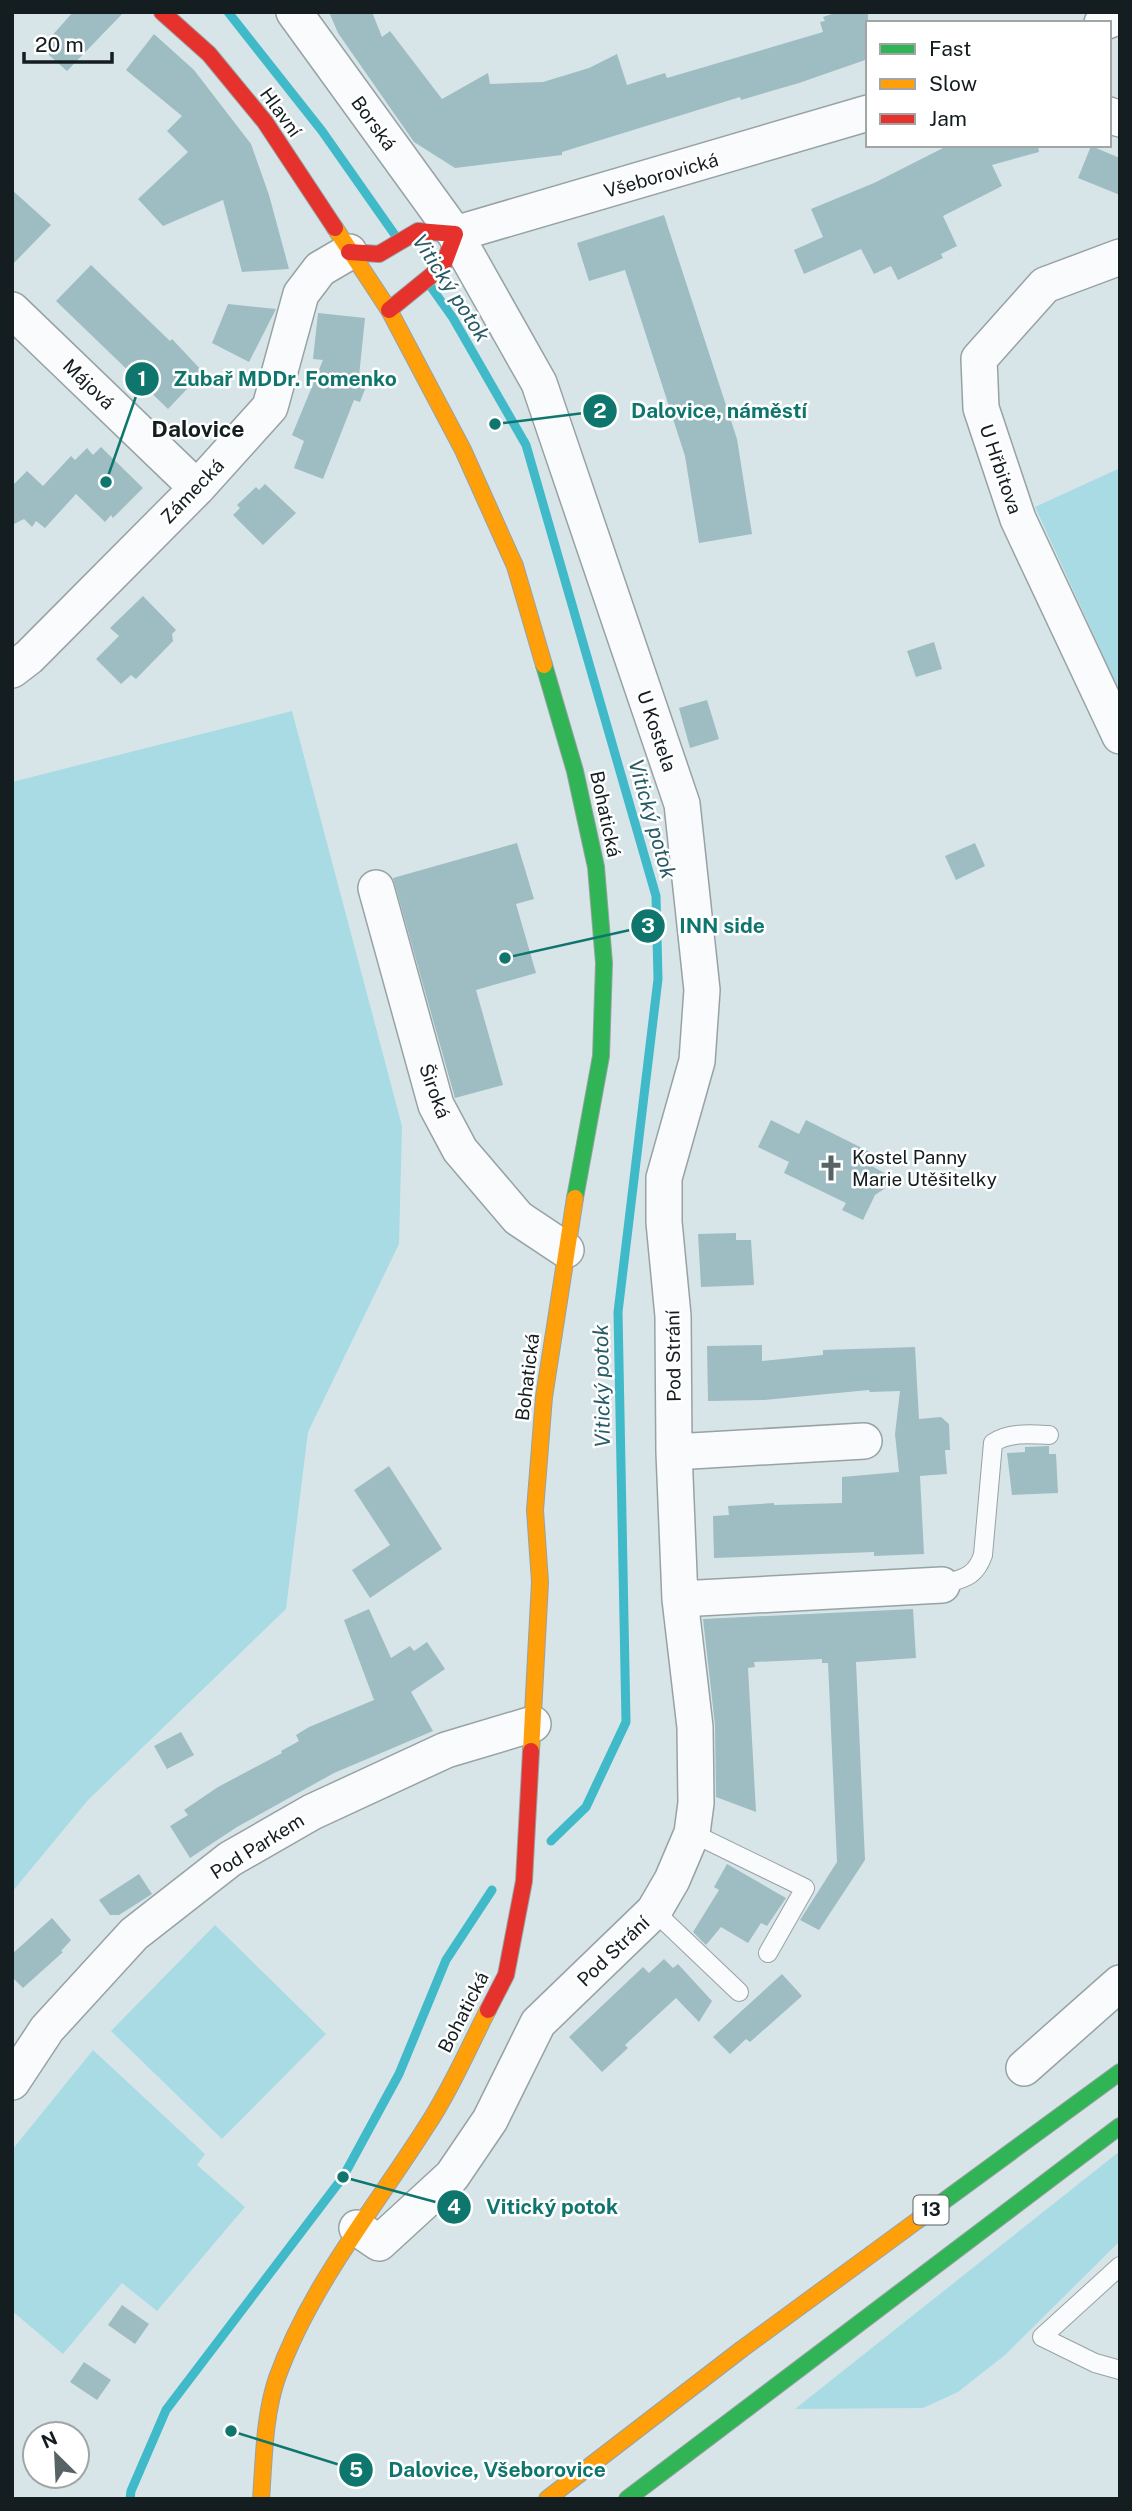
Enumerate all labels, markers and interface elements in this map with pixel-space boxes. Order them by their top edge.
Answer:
scale bar [24,21,112,65]
legend [866,21,1111,147]
text: 20 m [35,32,84,57]
text: Fast [929,36,971,61]
text: Slow [929,71,977,96]
street label: Hlavní [256,83,306,141]
street label: Borská [347,92,401,154]
text: Jam [929,106,967,131]
street label: Všeborovická [601,148,721,202]
water label: Vitický potok [407,229,496,347]
street label: Májová [59,354,119,414]
callout: Zubař MDDr. Fomenko [124,358,411,400]
text: 1 [138,366,147,391]
text: Zubař MDDr. Fomenko [173,366,397,391]
callout: Dalovice, náměstí [582,390,821,432]
text: 2 [593,398,607,423]
text: Dalovice, náměstí [631,398,808,423]
district label: Dalovice [151,415,245,442]
street label: U Hřbitova [975,421,1027,517]
street label: Zámecká [156,454,228,528]
street label: U Kostela [633,687,681,775]
water label: Vitický potok [623,756,682,882]
street label: Bohatická [586,769,626,859]
callout: INN side [631,905,779,947]
text: 3 [641,913,655,938]
text: INN side [679,913,765,938]
street label: Široká [415,1061,455,1121]
place label: Kostel Panny Marie Utěšitelky [852,1146,997,1190]
church icon: Kostel Panny Marie Utěšitelky [816,1153,846,1183]
street label: Pod Strání [661,1310,685,1402]
water label: Vitický potok [588,1324,615,1448]
street label: Bohatická [511,1332,543,1422]
street label: Pod Parkem [206,1809,308,1883]
street label: Pod Strání [572,1911,654,1991]
street label: Bohatická [433,1968,493,2056]
callout: Vitický potok [437,2186,632,2228]
text: 4 [447,2194,461,2219]
text: Vitický potok [486,2194,618,2219]
road number: 13 [914,2196,948,2224]
north arrow [21,2420,91,2490]
text: N [38,2426,60,2453]
callout: Dalovice, Všeborovice [339,2449,620,2491]
text: 5 [349,2457,363,2482]
text: Dalovice, Všeborovice [388,2457,606,2482]

